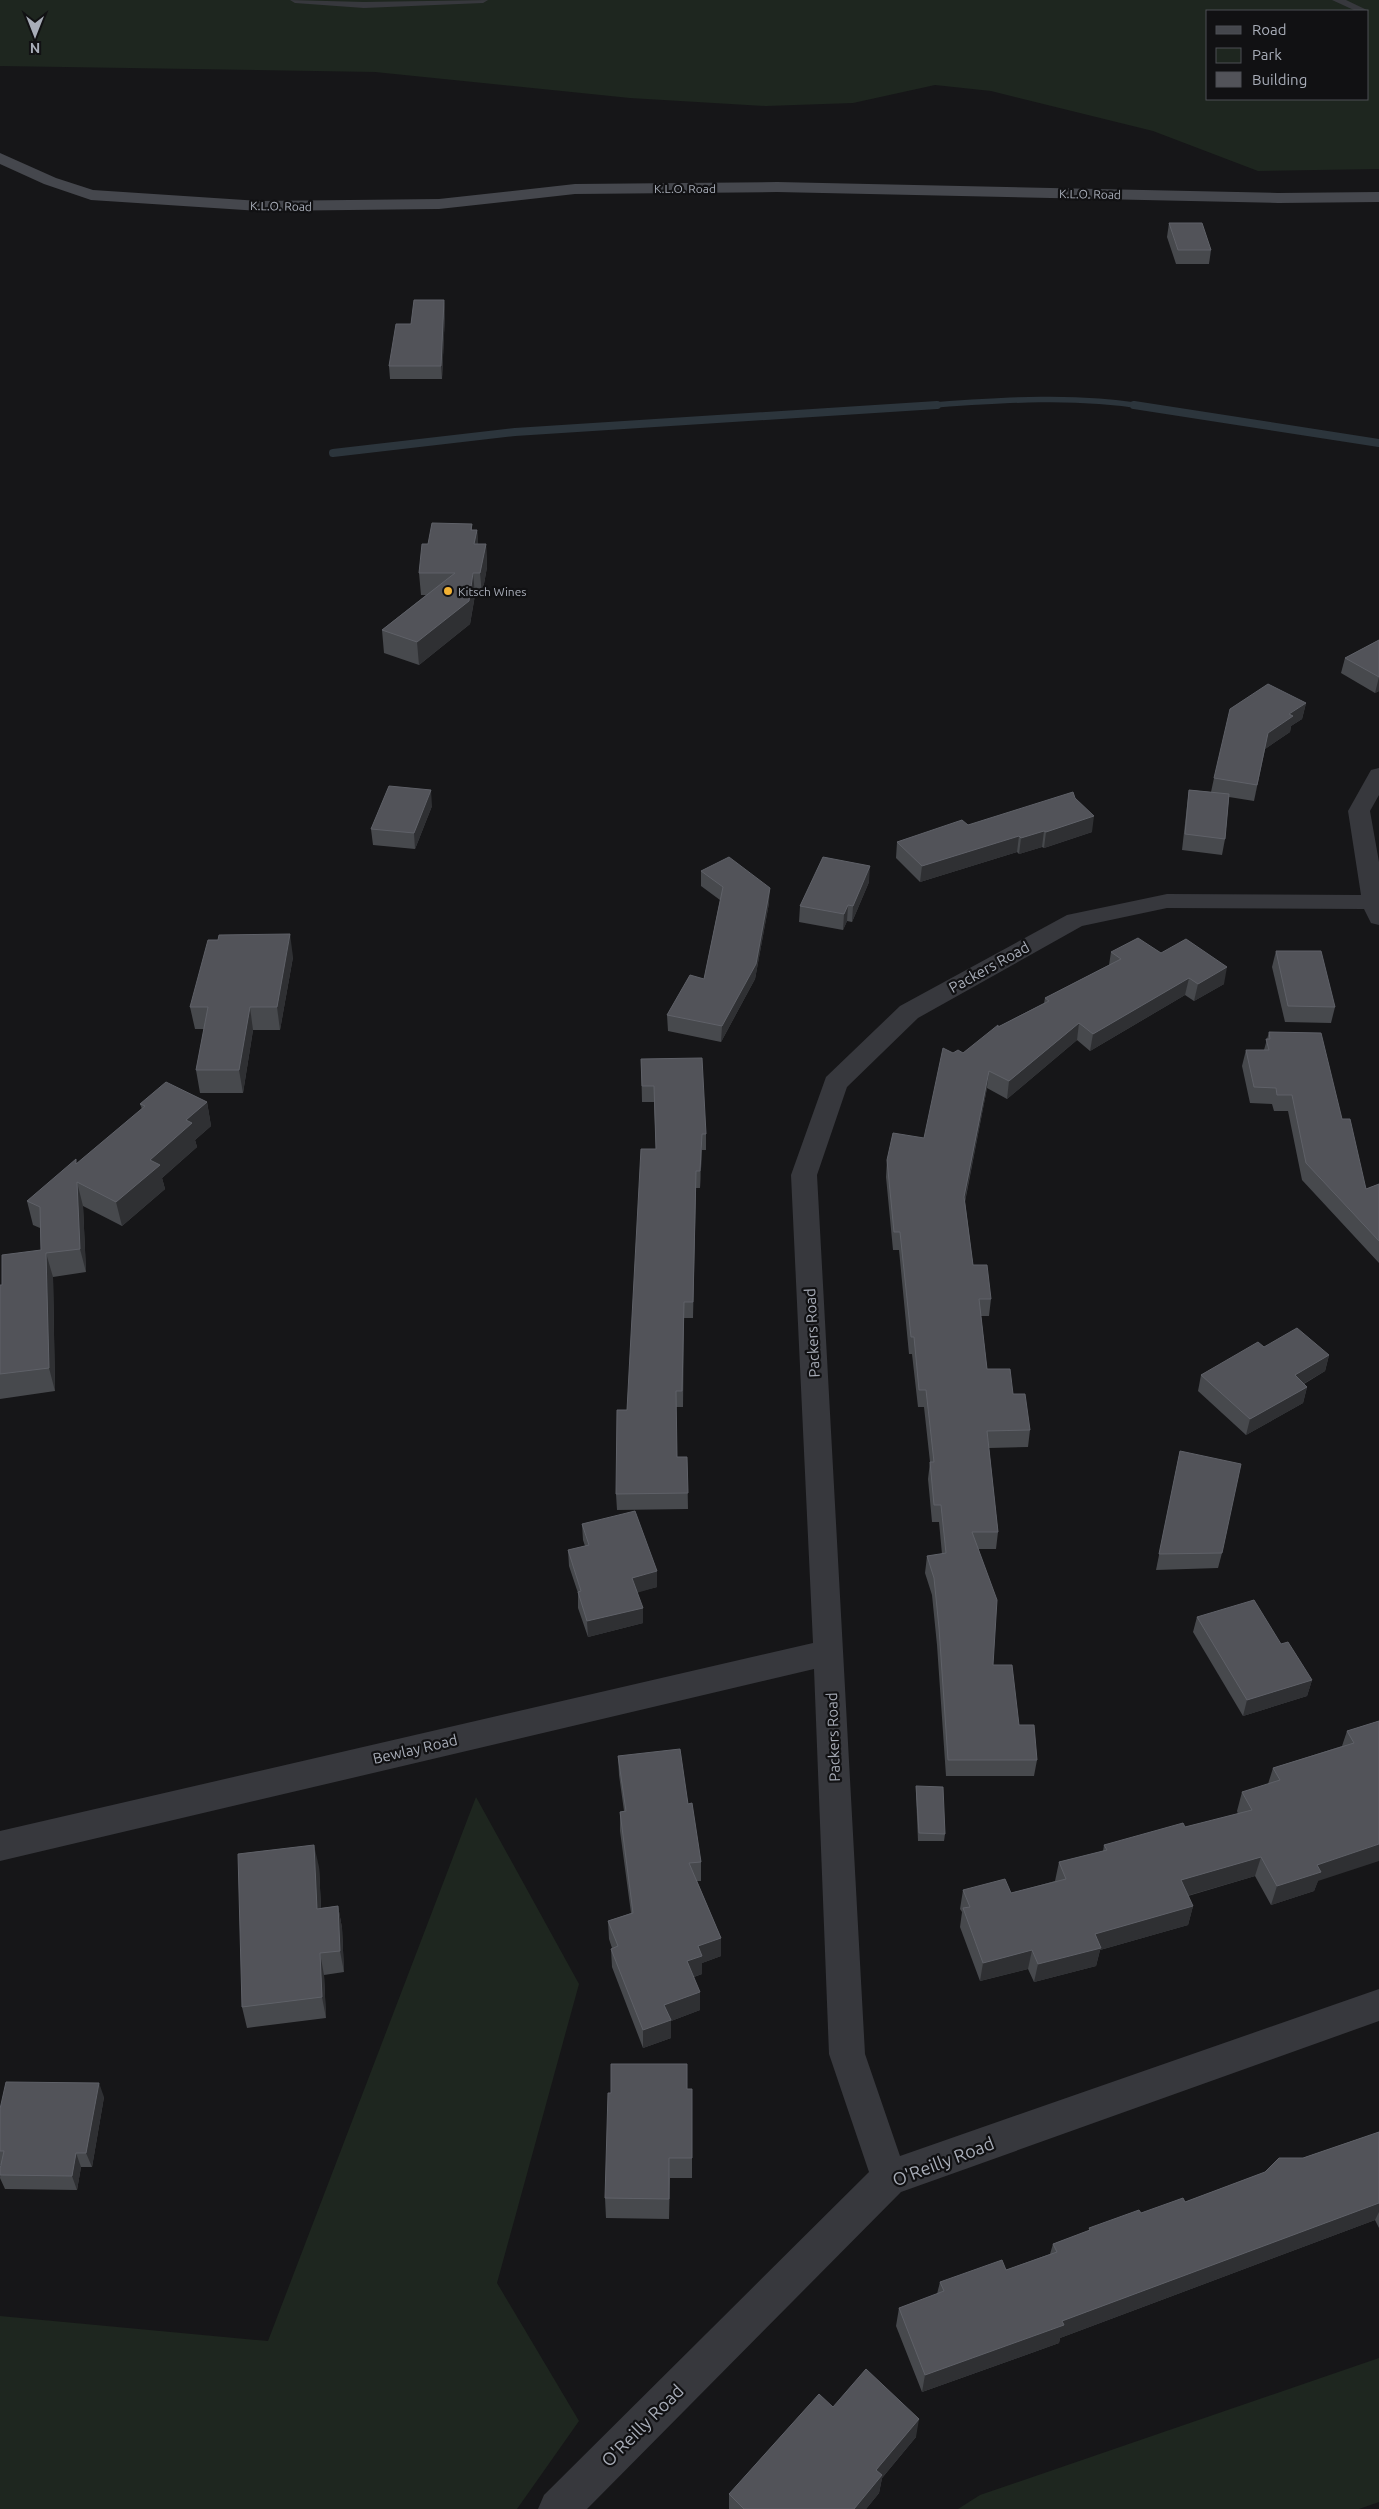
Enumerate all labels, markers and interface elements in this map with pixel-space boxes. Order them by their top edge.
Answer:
north arrow [10,10,60,60]
legend [1206,10,1369,100]
text: Road [1252,21,1287,38]
text: N [30,40,40,56]
text: Park [1252,46,1282,63]
text: Building [1252,71,1307,88]
street label: K.L.O. Road [654,182,716,195]
street label: K.L.O. Road [1059,187,1121,201]
street label: K.L.O. Road [250,199,312,213]
marker: Kitsch Wines [442,585,454,597]
place label: Kitsch Wines [458,585,527,598]
street label: Packers Road [946,938,1032,996]
street label: Packers Road [801,1288,823,1378]
street label: Packers Road [823,1692,843,1782]
street label: Bewlay Road [371,1731,459,1767]
street label: O'Reilly Road [889,2132,997,2190]
street label: O'Reilly Road [597,2380,687,2470]

